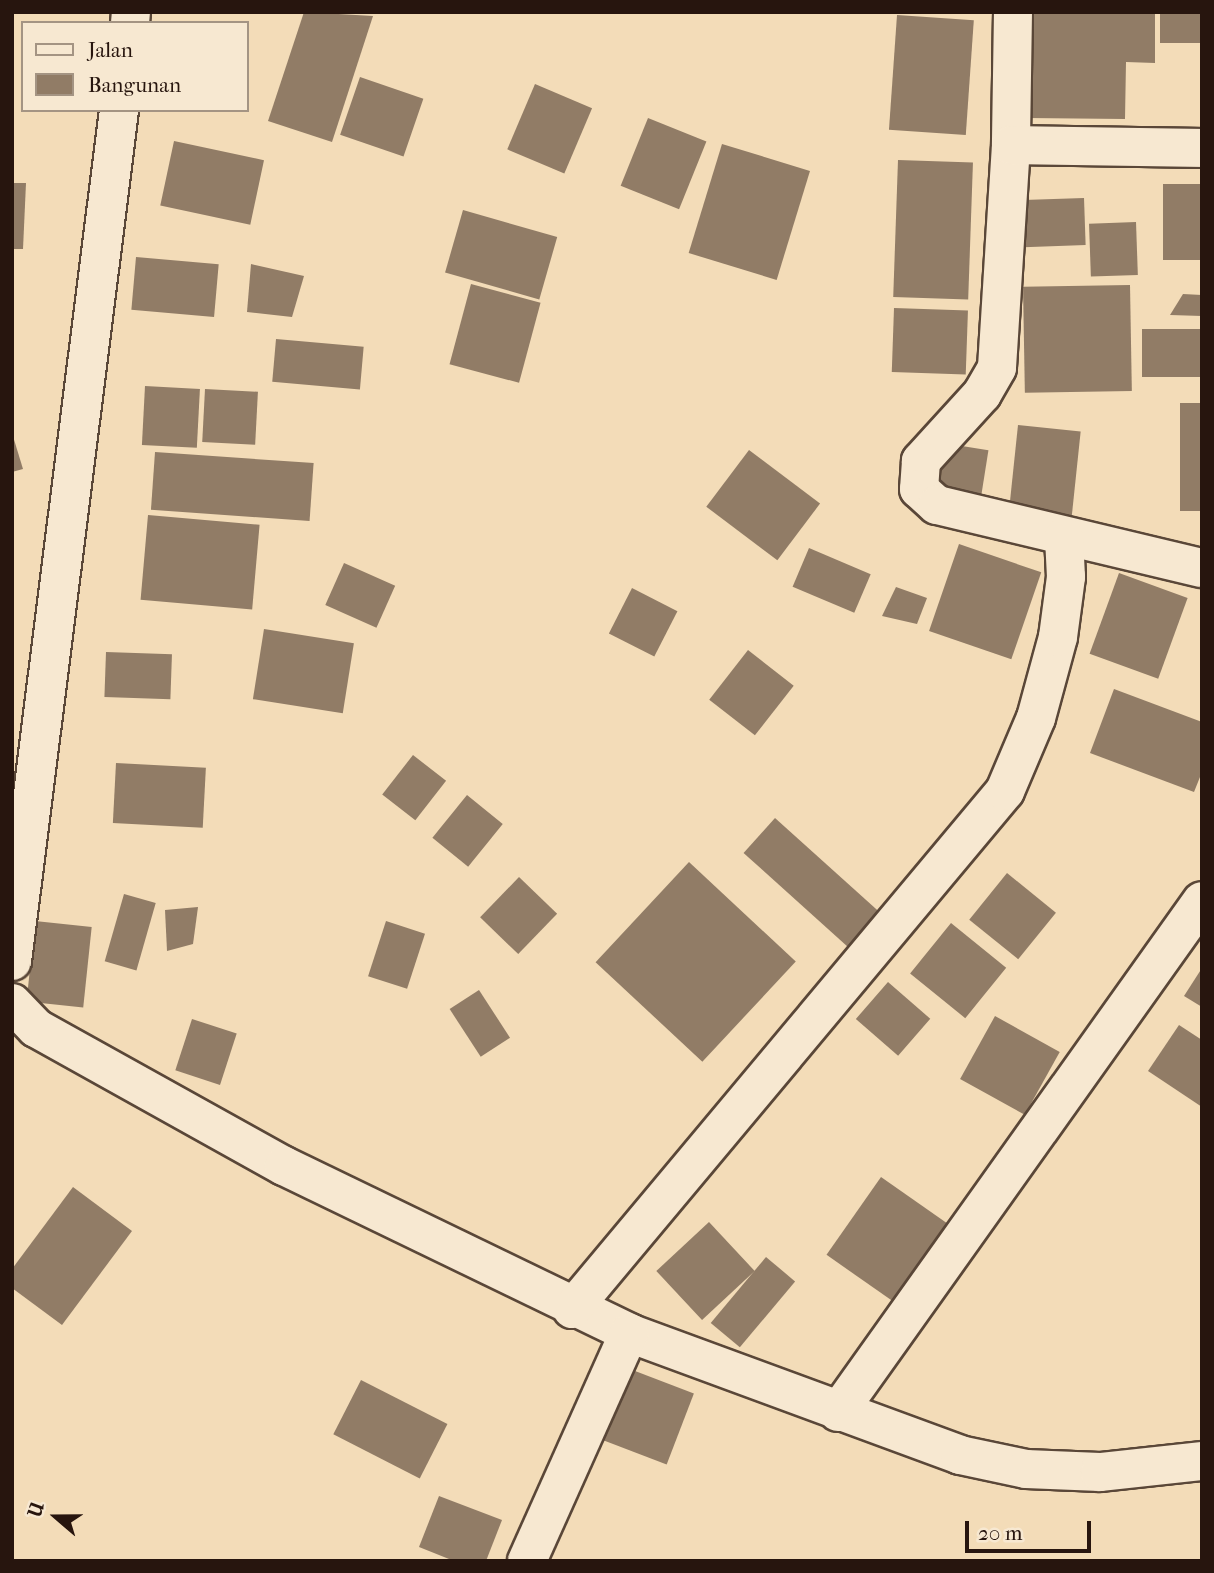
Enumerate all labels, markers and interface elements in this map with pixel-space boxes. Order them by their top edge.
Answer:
legend [21,21,248,112]
text: Jalan [88,38,133,62]
text: Bangunan [88,73,181,97]
north arrow [21,1482,91,1552]
text: U [23,1499,49,1521]
scale bar [969,1506,1095,1550]
text: 20 m [978,1521,1022,1545]

